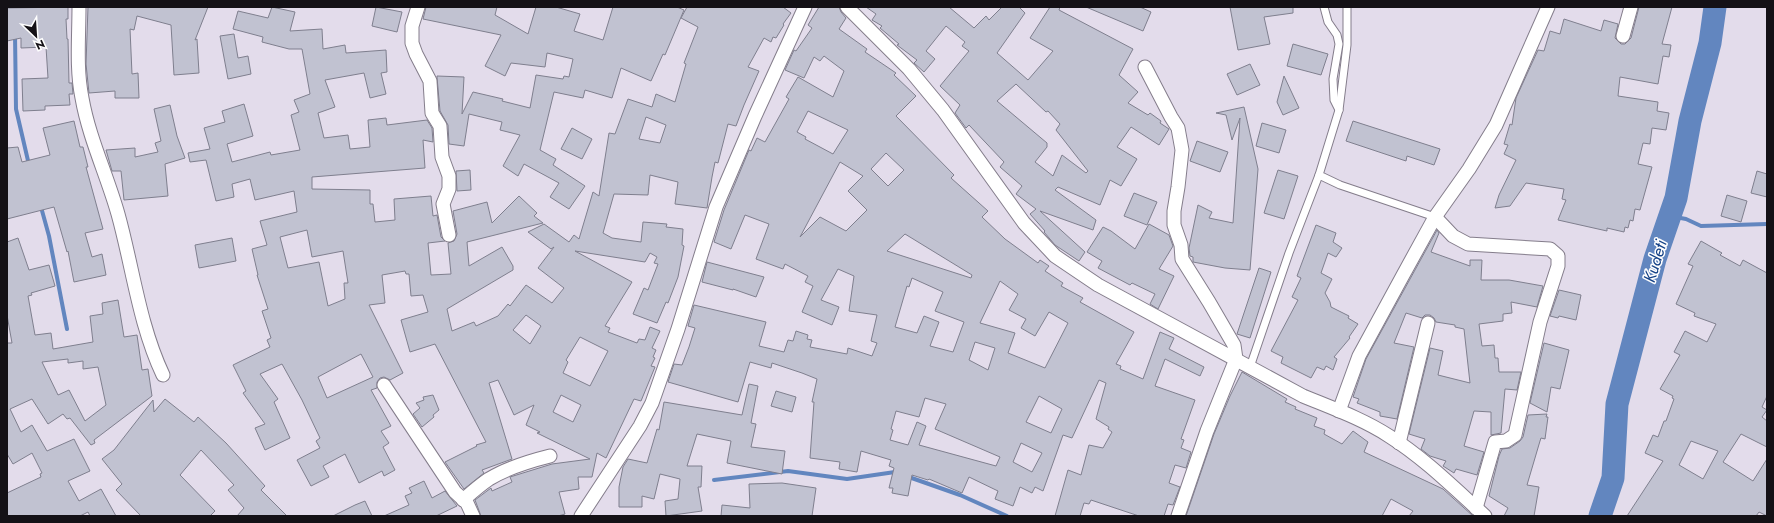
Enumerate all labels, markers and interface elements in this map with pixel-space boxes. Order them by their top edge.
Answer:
north arrow [16,16,56,56]
text: N [33,36,48,54]
water label: Kudeti [1637,236,1673,285]

